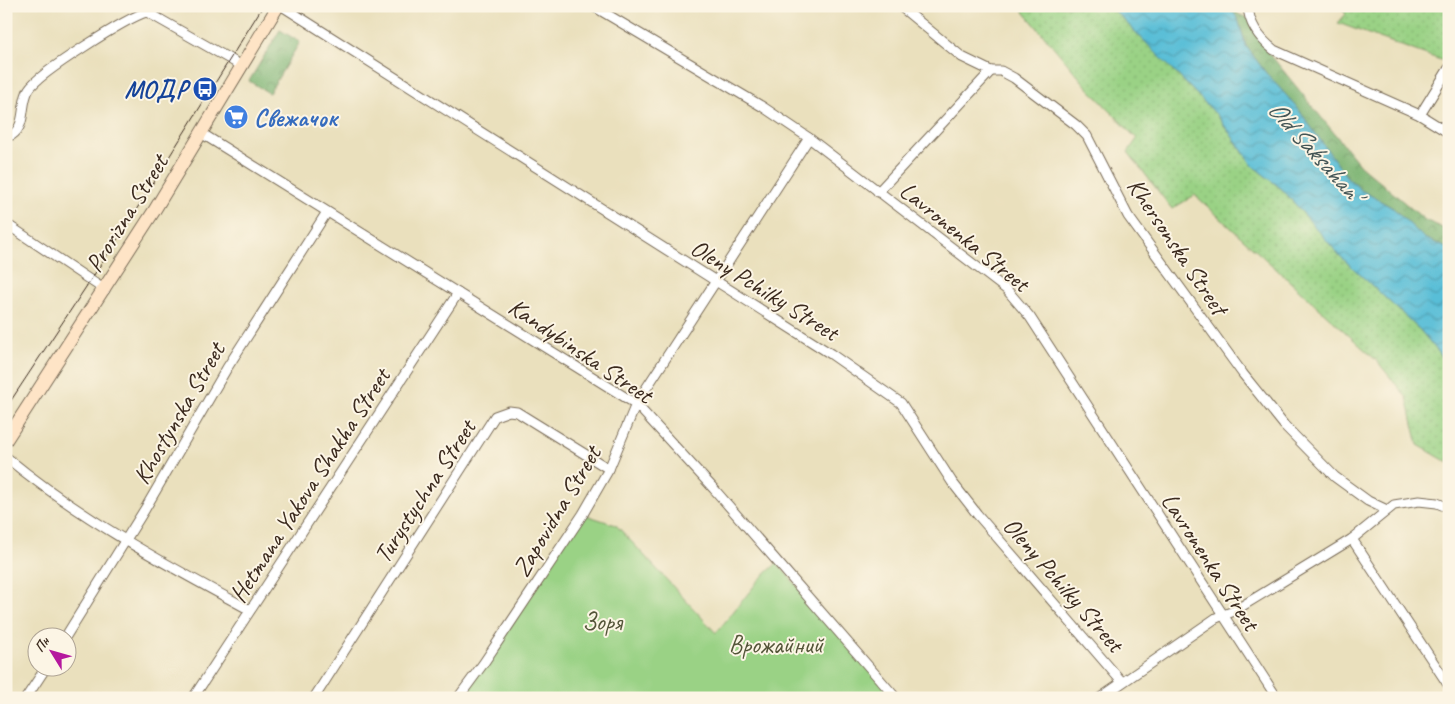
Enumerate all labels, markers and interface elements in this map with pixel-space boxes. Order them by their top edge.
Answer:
place label: МОДР [124,74,191,106]
bus stop icon: МОДР [192,76,218,102]
water label: Old Saksahan' [1261,93,1374,214]
place label: Свежачок [254,102,340,134]
supermarket icon: Свежачок [223,104,249,130]
street label: Prorizna Street [78,147,177,278]
street label: Khersonska Street [1120,172,1237,324]
street label: Lavronenka Street [893,175,1038,301]
street label: Oleny Pchilky Street [684,232,847,350]
street label: Kandybinska Street [502,291,661,412]
street label: Khostynska Street [125,335,234,490]
street label: Hetmana Yakova Shakha Street [222,360,399,609]
street label: Turystychna Street [367,412,485,569]
street label: Zapovidna Street [505,438,610,583]
street label: Lavronenka Street [1154,487,1268,639]
street label: Oleny Pchilky Street [996,510,1132,661]
park label: Зоря [582,606,624,638]
north arrow [28,626,78,676]
park label: Врожайний [729,629,825,661]
text: Пн [31,633,54,655]

